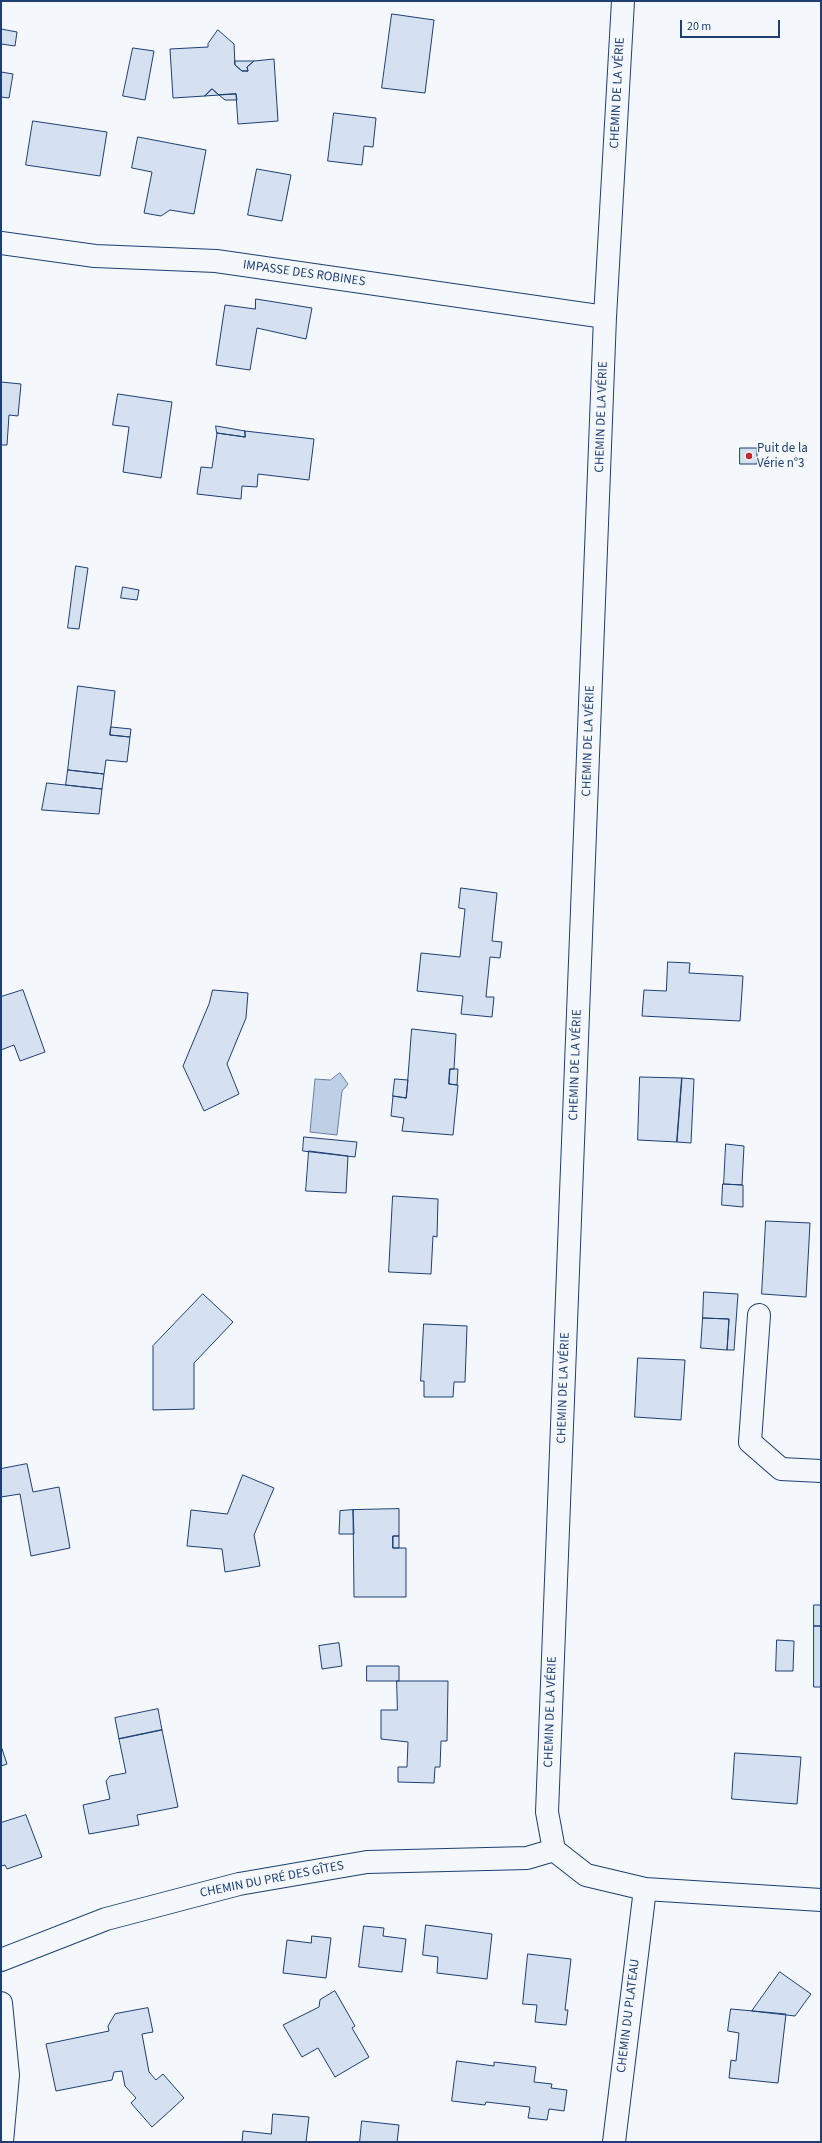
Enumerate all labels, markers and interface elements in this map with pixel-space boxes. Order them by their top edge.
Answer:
scale bar [682,12,782,38]
text: 20 m [687,18,711,35]
street label: CHEMIN DE LA VÉRIE [607,37,629,149]
street label: IMPASSE DES ROBINES [242,258,366,290]
street label: CHEMIN DE LA VÉRIE [592,361,612,473]
place label: Puit de la Vérie n°3 [757,441,808,472]
marker: Puit de la Vérie n°3 [744,451,754,461]
street label: CHEMIN DE LA VÉRIE [579,685,599,797]
street label: CHEMIN DE LA VÉRIE [566,1009,586,1121]
street label: CHEMIN DE LA VÉRIE [554,1332,574,1444]
street label: CHEMIN DE LA VÉRIE [541,1656,561,1768]
street label: CHEMIN DU PRÉ DES GÎTES [199,1858,345,1902]
street label: CHEMIN DU PLATEAU [614,1958,644,2074]

